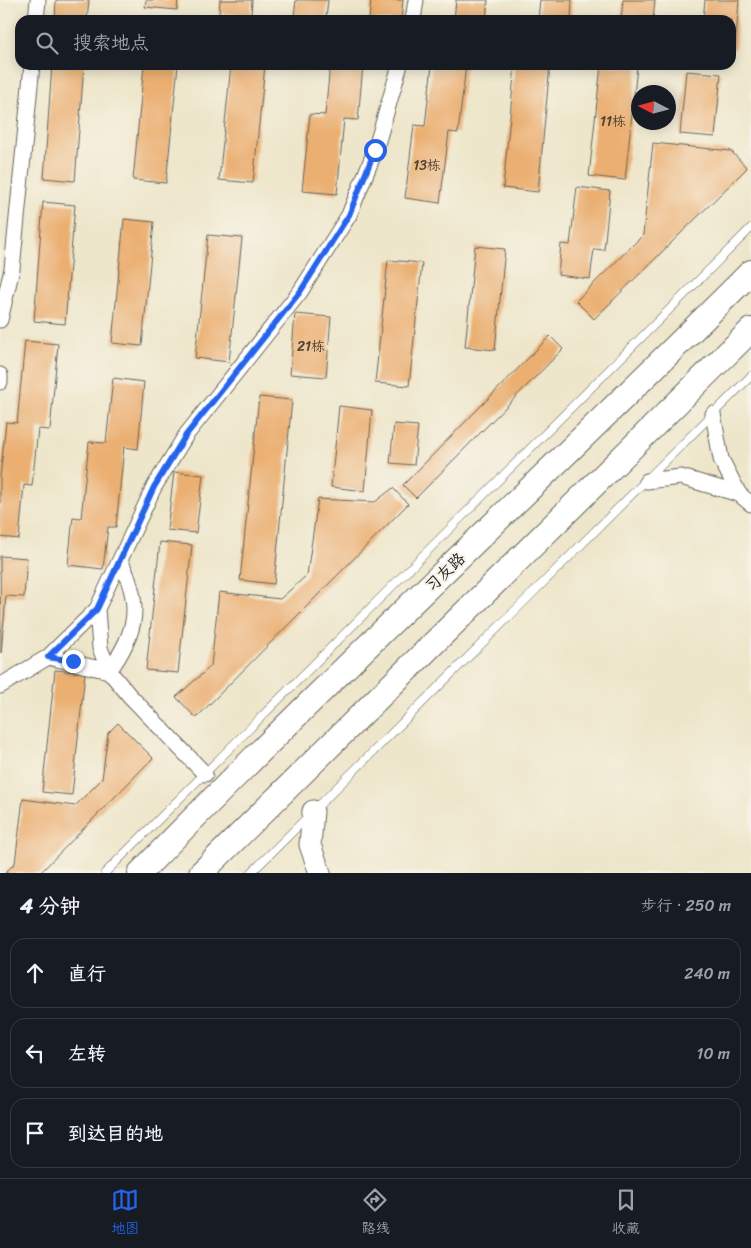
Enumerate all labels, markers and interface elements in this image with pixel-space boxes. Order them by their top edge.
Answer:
search box [15,15,736,70]
text: 搜索地点 [73,26,149,59]
icon: search [33,29,61,57]
north arrow [631,85,676,130]
house number: 11栋 [600,109,626,134]
route start [364,139,387,162]
house number: 13栋 [413,153,441,178]
house number: 21栋 [297,334,325,359]
street label: 习友路 [418,545,472,599]
route end [62,650,85,673]
text: 4 分钟 [20,887,81,925]
text: 步行 · 250 m [641,891,731,920]
text: 直行 [68,957,106,990]
icon: ahead [21,959,49,987]
text: 240 m [684,959,730,988]
text: 左转 [68,1037,106,1070]
icon: left [21,1039,49,1067]
text: 10 m [697,1039,730,1068]
text: 到达目的地 [68,1117,163,1150]
icon: arrive [21,1119,49,1147]
tab: 地图 [111,1186,139,1241]
tab: 路线 [361,1186,389,1241]
tab: 收藏 [612,1186,640,1241]

